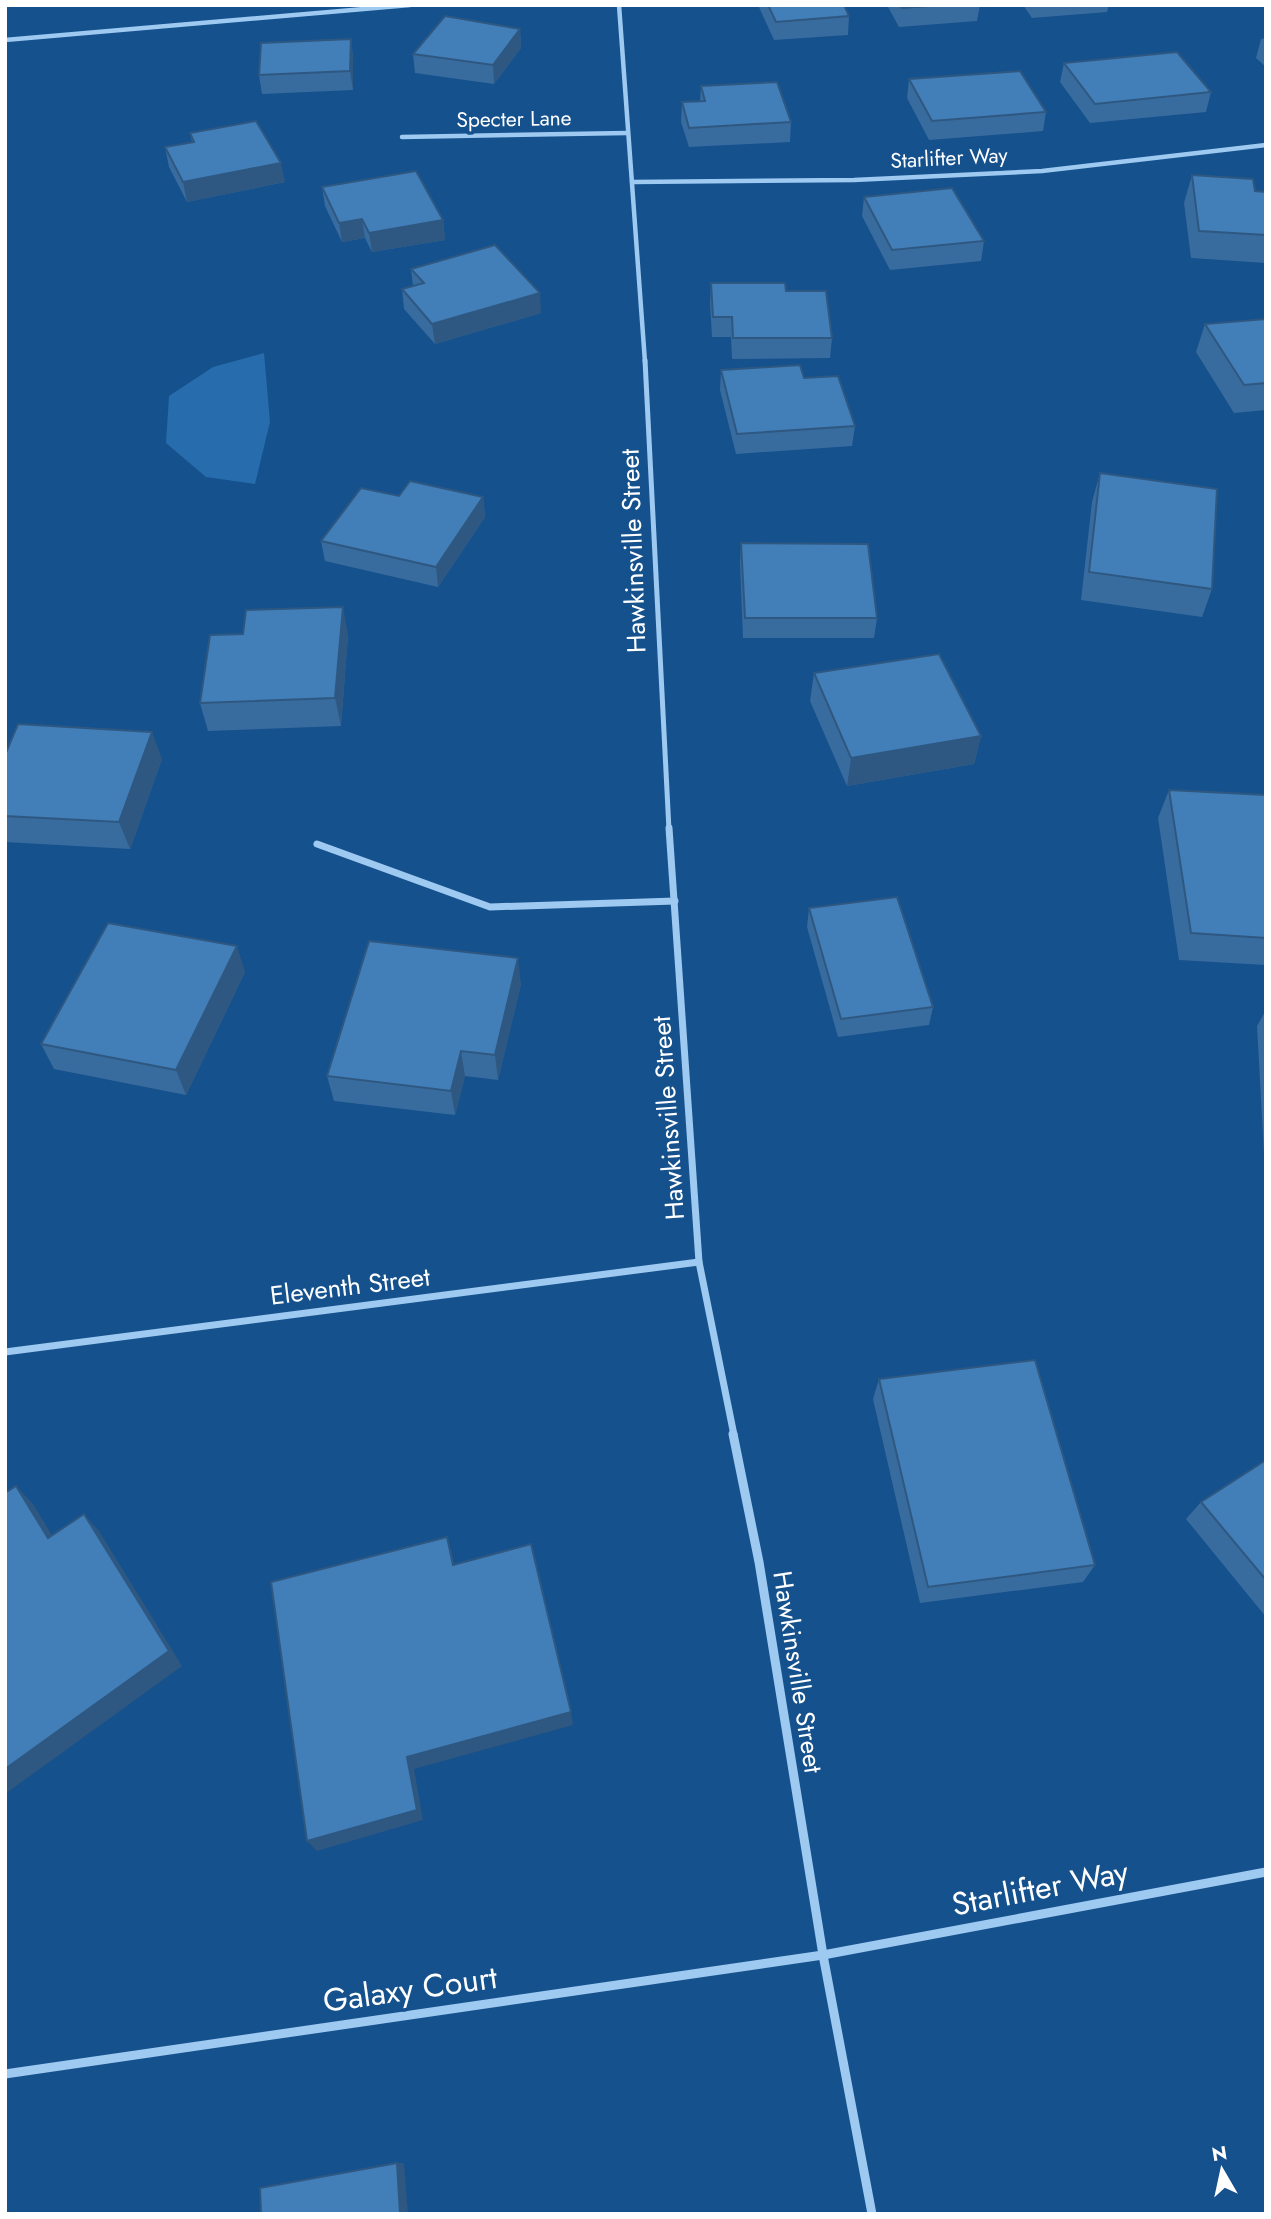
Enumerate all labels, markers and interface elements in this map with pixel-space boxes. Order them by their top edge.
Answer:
street label: Specter Lane [456,103,572,135]
street label: Starlifter Way [890,140,1009,176]
street label: Hawkinsville Street [610,448,656,654]
street label: Hawkinsville Street [642,1014,694,1221]
street label: Eleventh Street [268,1257,433,1315]
street label: Hawkinsville Street [763,1568,833,1777]
street label: Starlifter Way [948,1848,1133,1928]
street label: Galaxy Court [320,1954,500,2024]
north arrow [1187,2135,1257,2205]
text: N [1210,2139,1229,2168]

